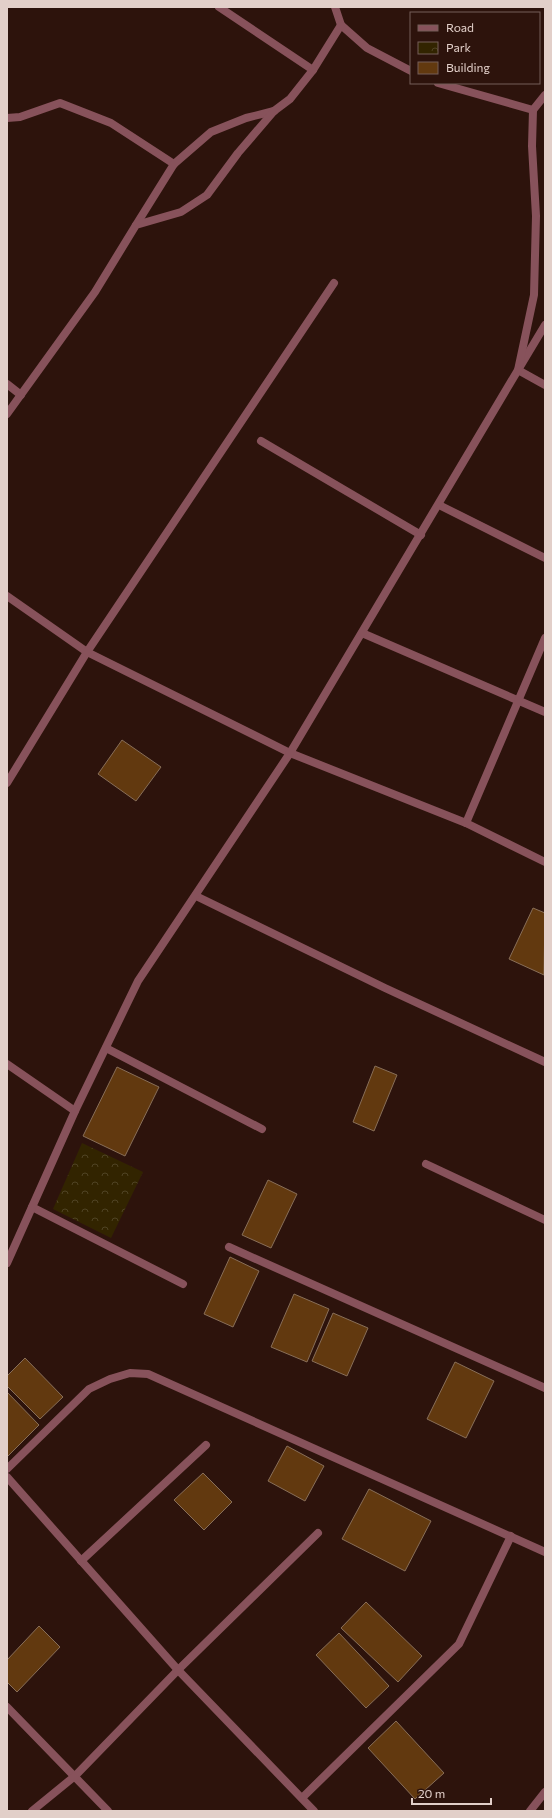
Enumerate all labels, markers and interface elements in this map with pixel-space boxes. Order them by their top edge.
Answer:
legend [410,12,540,84]
text: Road [446,20,474,34]
text: Park [446,40,472,54]
text: Building [446,60,490,74]
scale bar [412,1780,491,1806]
text: 20 m [418,1786,445,1800]

